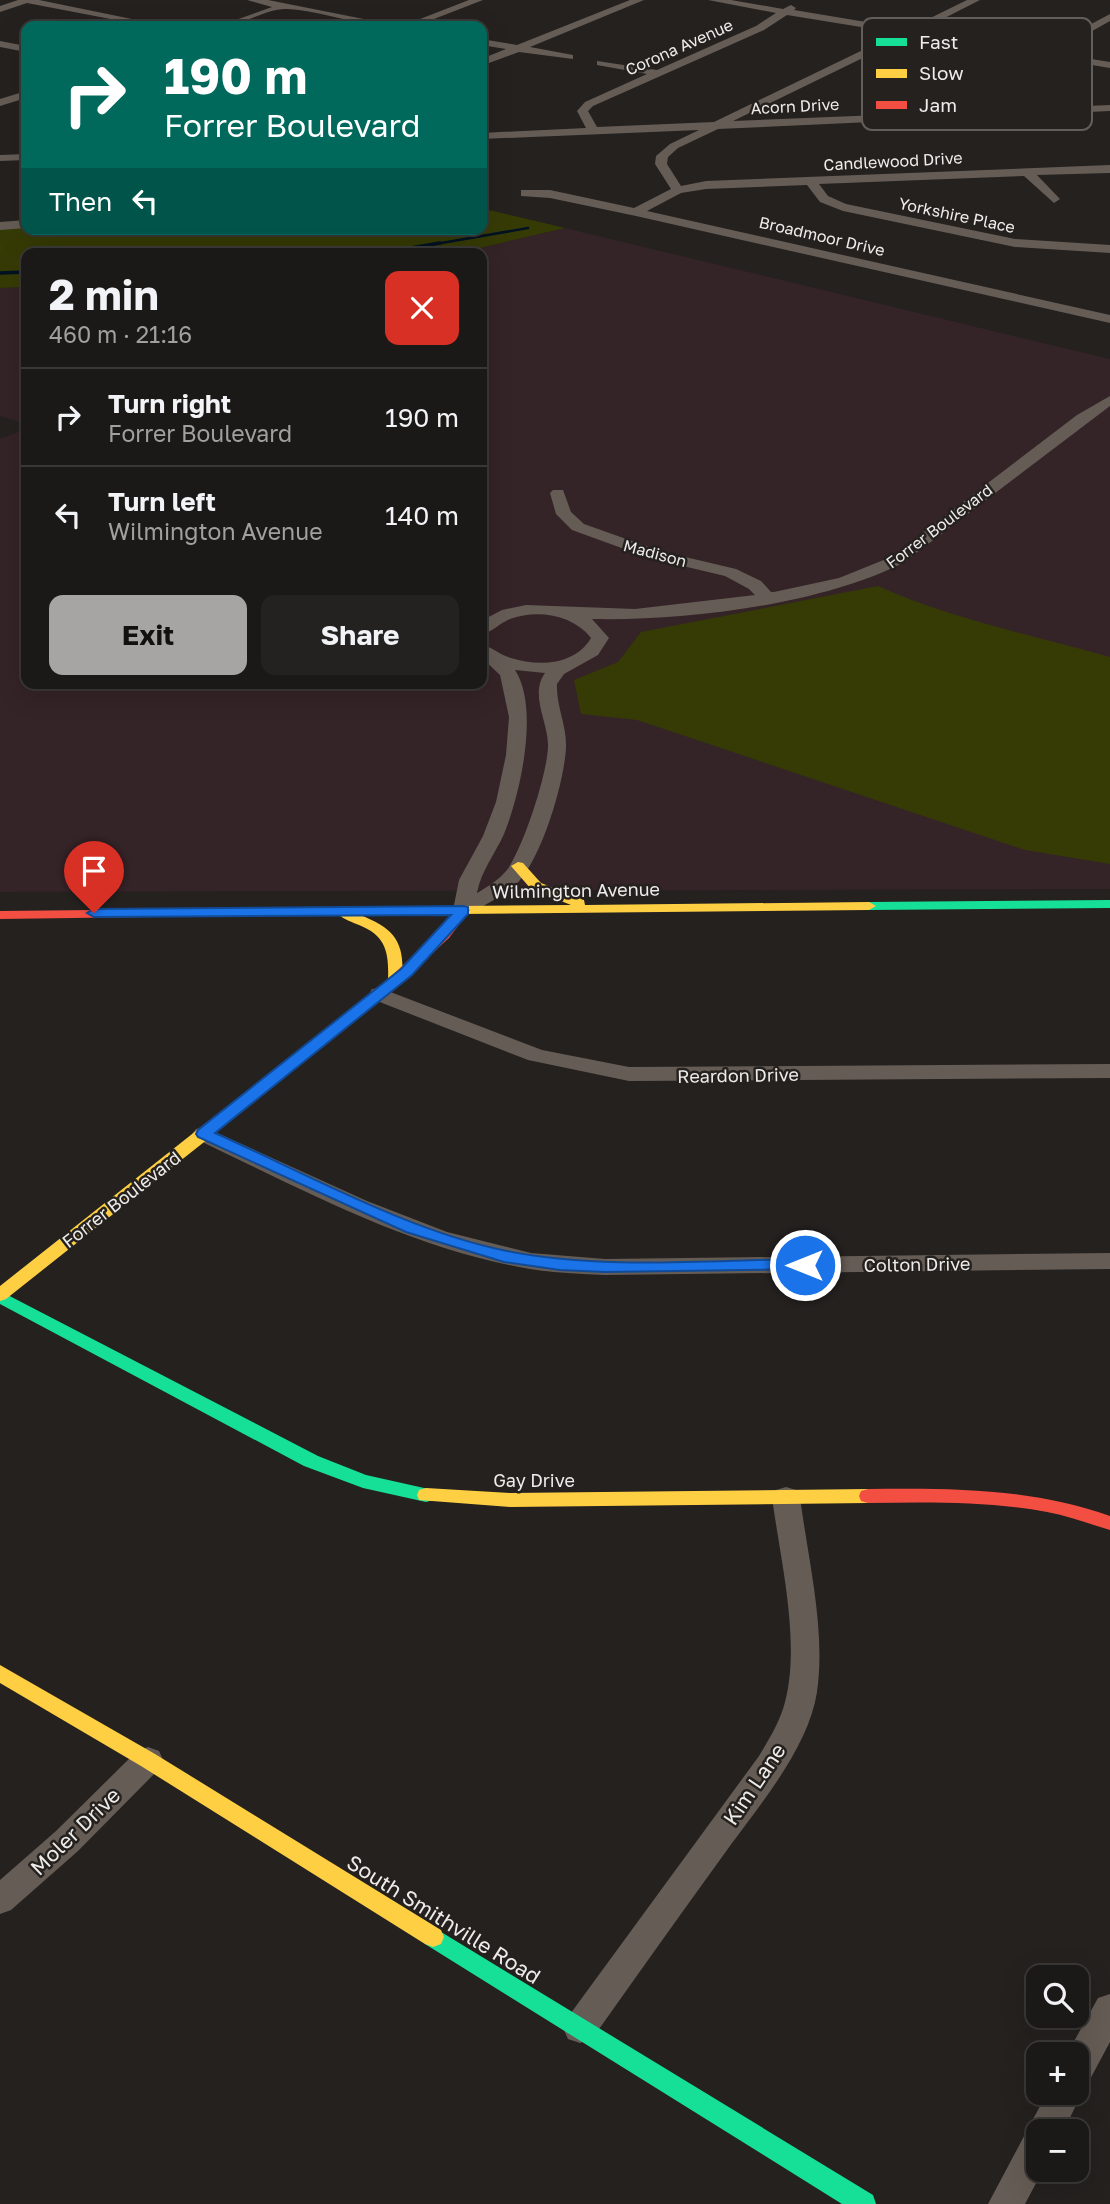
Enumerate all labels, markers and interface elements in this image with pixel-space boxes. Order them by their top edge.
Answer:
street label: Corona Avenue [622,14,736,80]
legend [862,18,1092,130]
text: Fast [919,30,958,53]
text: 190 m [164,46,307,105]
icon: right [49,49,140,140]
text: Slow [919,61,964,84]
text: Jam [919,93,957,116]
street label: Acorn Drive [750,94,840,118]
text: Forrer Boulevard [164,106,420,144]
street label: Candlewood Drive [823,147,963,175]
icon: left [126,182,164,220]
text: Then [49,186,112,217]
street label: Yorkshire Place [897,193,1017,237]
street label: Broadmoor Drive [757,212,887,260]
text: 2 min [49,269,159,319]
button: close [385,271,459,345]
text: 460 m · 21:16 [49,320,192,348]
text: Turn right [108,388,231,419]
icon: right [49,398,87,436]
text: 190 m [385,402,459,433]
text: Forrer Boulevard [108,419,292,447]
street label: Forrer Boulevard [882,479,996,573]
text: Turn left [108,486,216,517]
icon: left [49,496,87,534]
text: 140 m [385,500,459,531]
text: Wilmington Avenue [108,517,323,545]
street label: Madison [621,535,689,571]
button: Exit [49,595,247,675]
button: Share [261,595,459,675]
pin [64,841,124,913]
icon: arrive [75,852,113,890]
street label: Wilmington Avenue [492,878,660,902]
street label: Reardon Drive [677,1063,799,1087]
street label: Forrer Boulevard [57,1146,185,1252]
position arrow [768,1228,842,1302]
street label: Colton Drive [864,1252,970,1276]
street label: Gay Drive [493,1469,575,1491]
street label: Kim Lane [717,1738,791,1830]
street label: Moler Drive [25,1782,125,1880]
street label: South Smithville Road [342,1849,546,1989]
map controls [1026,1965,1089,2182]
button: search [1026,1965,1089,2028]
button: + [1026,2042,1089,2105]
button: − [1026,2119,1089,2182]

